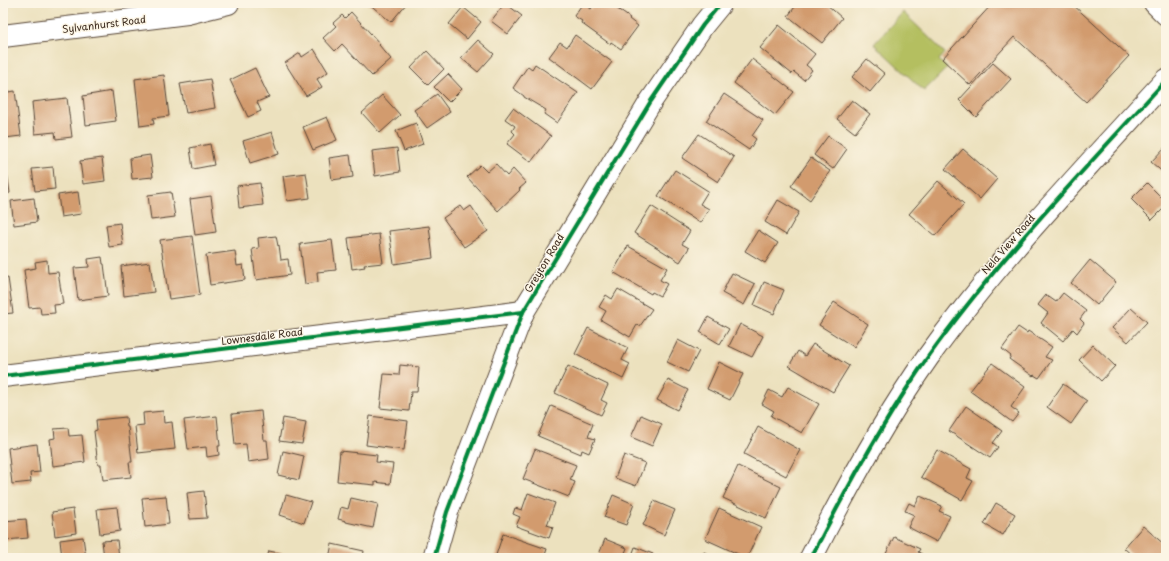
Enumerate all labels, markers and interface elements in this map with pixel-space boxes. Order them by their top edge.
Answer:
street label: Sylvanhurst Road [61,11,147,36]
street label: Nela View Road [977,210,1038,277]
street label: Greyton Road [520,230,568,296]
street label: Lownesdale Road [220,323,304,348]

